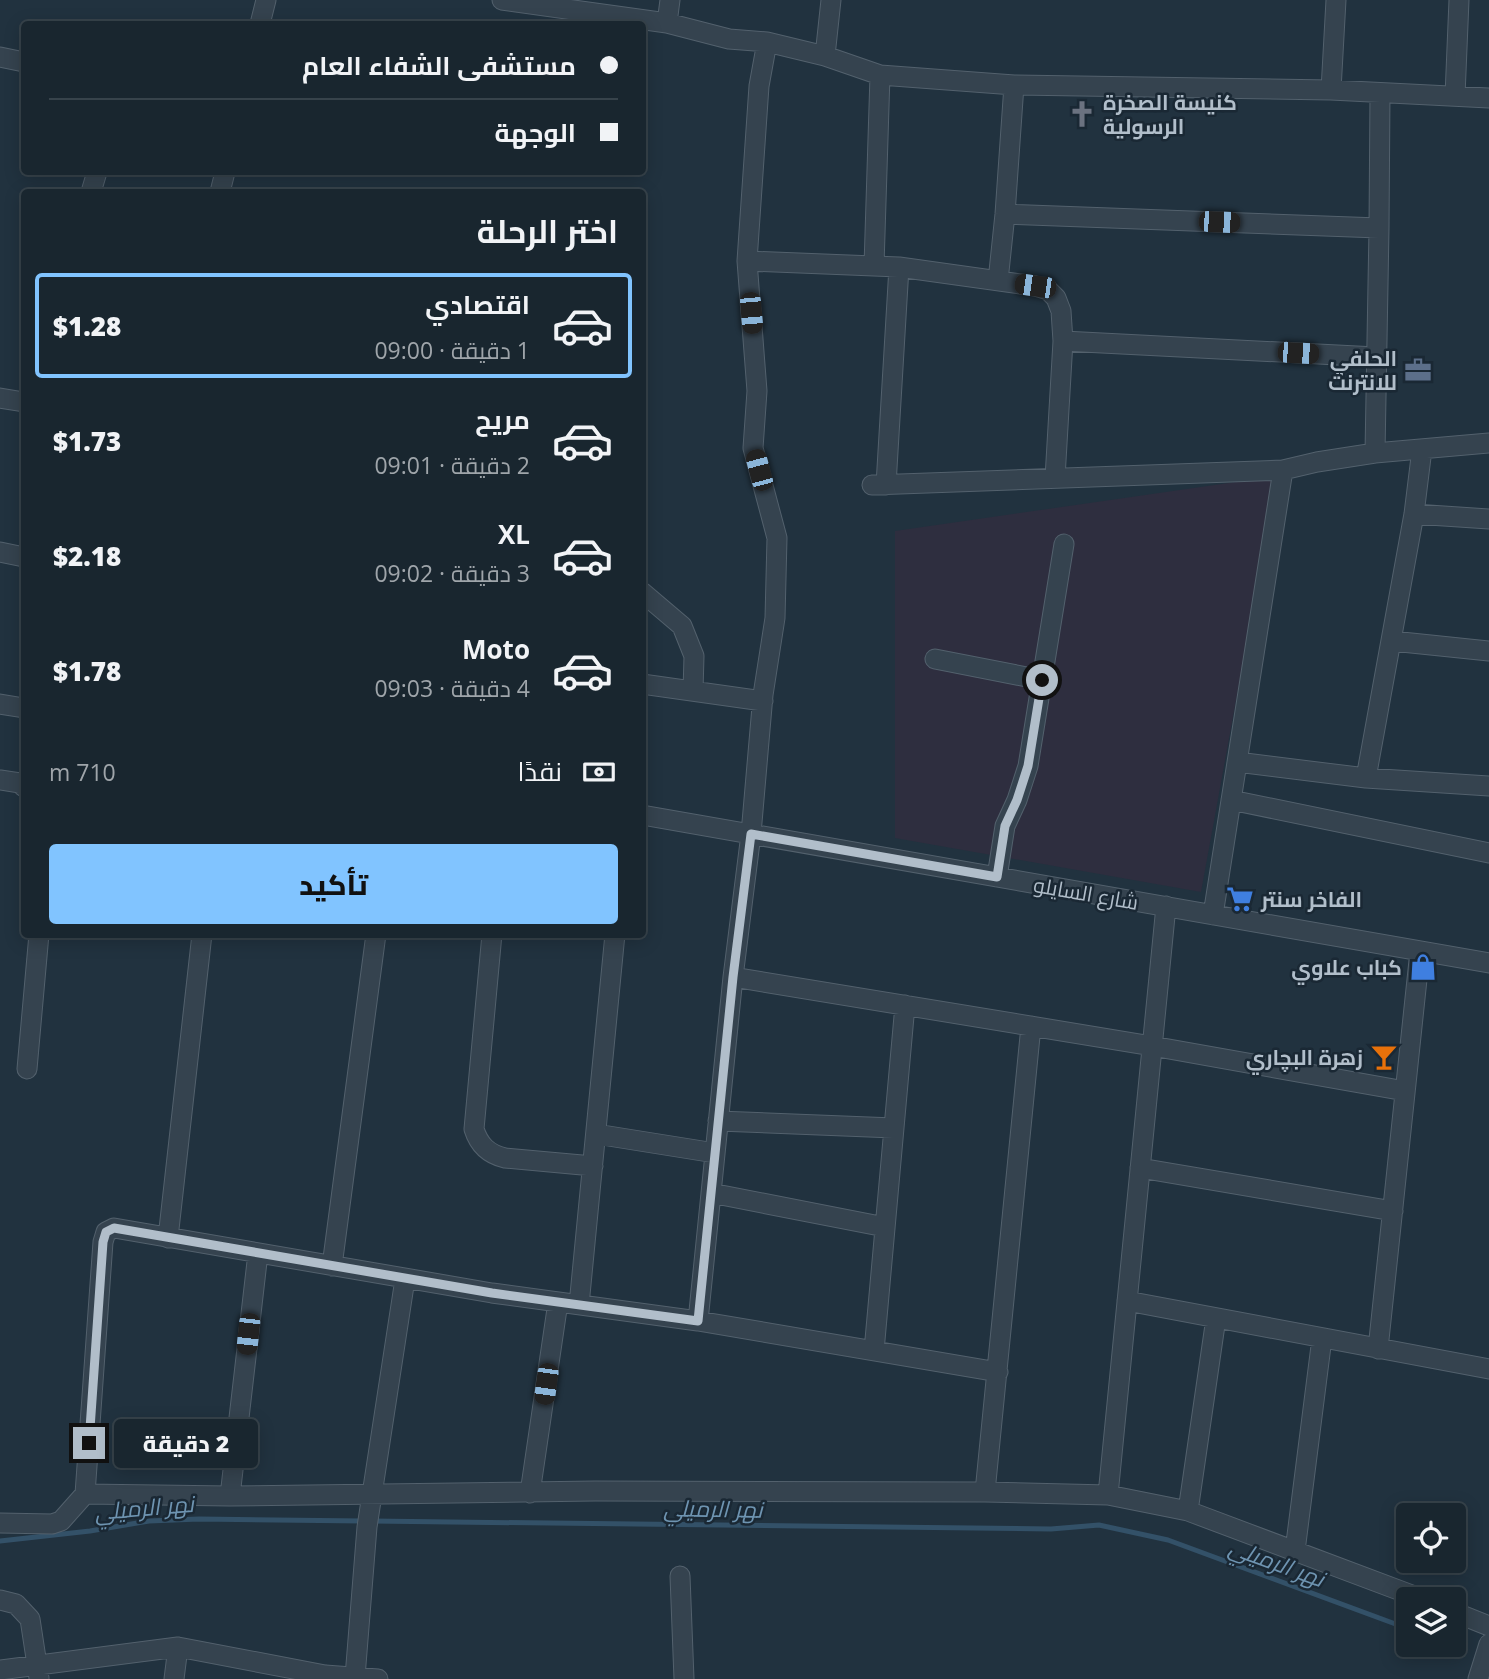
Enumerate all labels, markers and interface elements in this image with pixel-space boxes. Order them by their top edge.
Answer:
text: مستشفى الشفاء العام [302,47,576,83]
place label: كنيسة الصخرة الرسولية [1103,88,1237,140]
church icon: كنيسة الصخرة الرسولية [1067,99,1097,129]
text: الوجهة [495,114,576,150]
text: اختر الرحلة [477,209,618,252]
car [1198,211,1241,233]
car [1013,273,1058,299]
text: اقتصادي [425,286,530,322]
car [739,291,764,335]
icon: car [551,294,614,357]
text: $1.28 [53,308,121,344]
text: 1 دقيقة · 09:00 [374,334,530,366]
car [1277,341,1320,365]
place label: الحلفي للانترنت [1328,344,1397,396]
office icon: الحلفي للانترنت [1403,355,1433,385]
text: مريح [475,401,530,437]
icon: car [551,409,614,472]
text: $1.73 [53,423,121,459]
car [744,447,775,493]
text: 2 دقيقة · 09:01 [374,449,530,481]
text: XL [498,516,530,552]
icon: car [551,524,614,587]
text: $2.18 [53,538,121,574]
text: 3 دقيقة · 09:02 [374,557,530,589]
text: Moto [462,631,530,667]
icon: car [551,639,614,702]
text: $1.78 [53,653,121,689]
route start [1026,664,1058,696]
text: 4 دقيقة · 09:03 [374,672,530,704]
text: نقدًا [518,753,562,789]
icon: cash [580,753,618,791]
text: 710 m [49,756,116,788]
button: تأكيد [49,844,618,924]
street label: شارع السايلو [1031,870,1141,917]
supermarket icon: الفاخر سنتر [1225,884,1255,914]
place label: الفاخر سنتر [1260,885,1362,913]
shop icon: كباب علاوي [1408,952,1438,982]
place label: كباب علاوي [1291,953,1402,985]
bar icon: زهرة البچاري [1369,1042,1399,1072]
place label: زهرة البچاري [1246,1043,1363,1075]
car [236,1312,261,1356]
car [533,1362,560,1406]
callout: 2 دقيقة [114,1418,257,1468]
route end [73,1427,105,1459]
text: 2 دقيقة [143,1427,229,1459]
water label: نهر الرميلي [93,1486,198,1530]
water label: نهر الرميلي [663,1491,766,1528]
map controls [1396,1503,1466,1657]
button: locate [1396,1503,1466,1573]
water label: نهر الرميلي [1224,1530,1332,1598]
button: layers [1396,1587,1466,1657]

